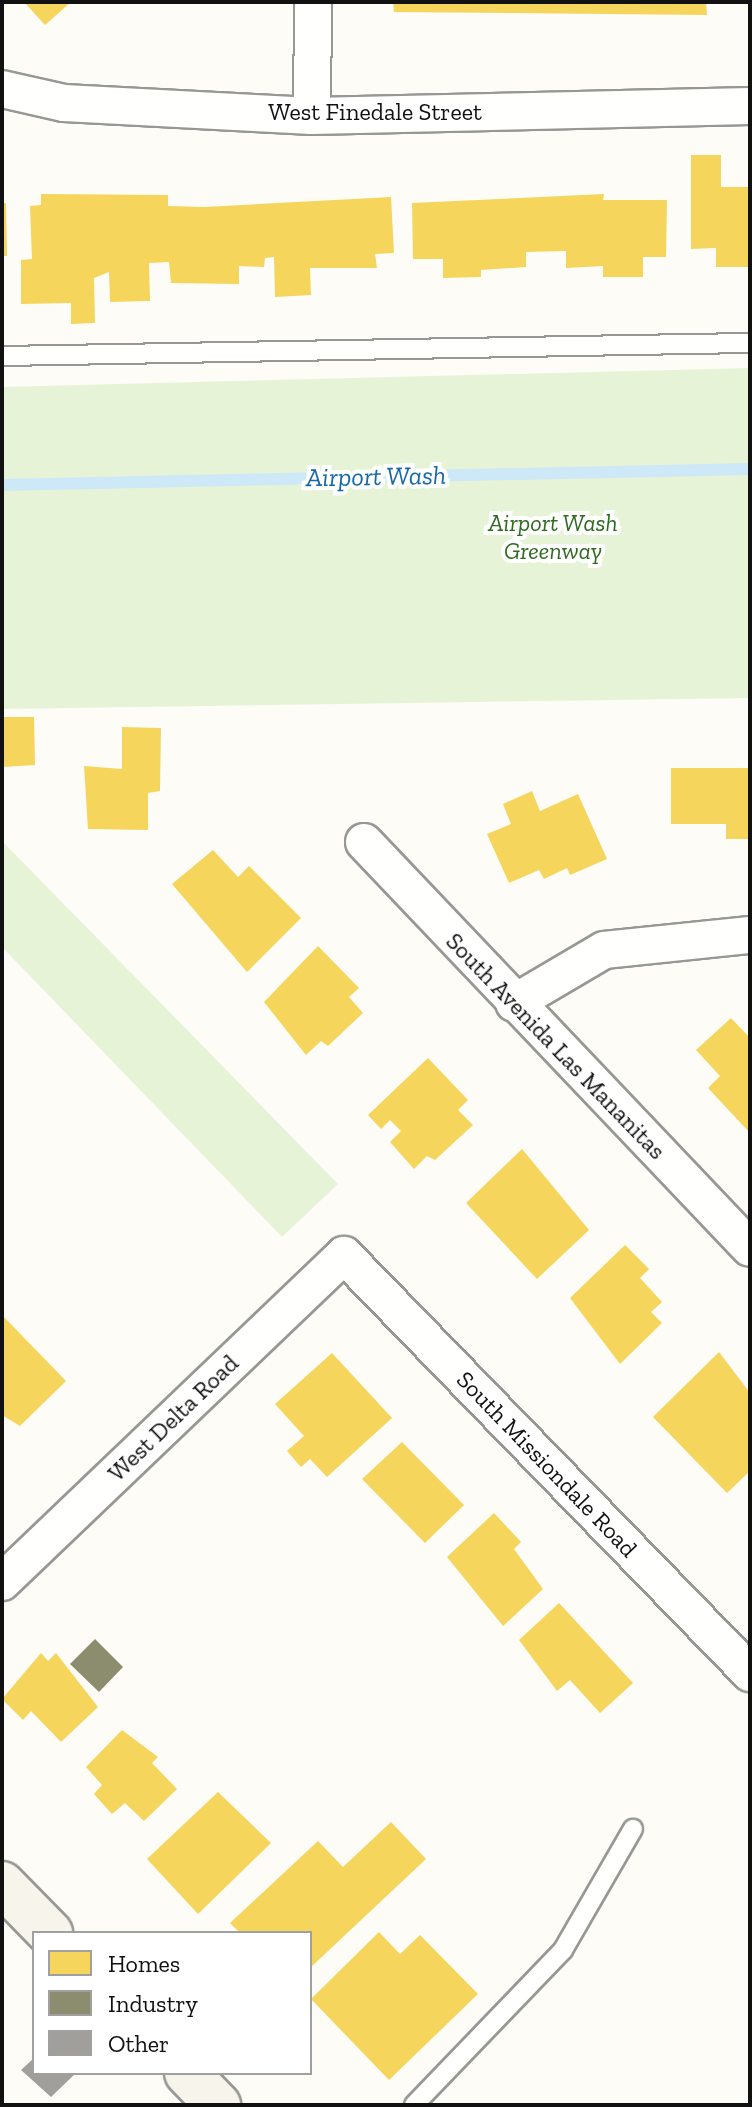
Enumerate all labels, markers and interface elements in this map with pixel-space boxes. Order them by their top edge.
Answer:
street label: West Finedale Street [268,98,482,126]
water label: Airport Wash [305,460,447,494]
park label: Airport Wash Greenway [488,509,618,565]
street label: South Avenida Las Mananitas [440,926,672,1166]
street label: West Delta Road [102,1349,244,1487]
street label: South Missiondale Road [451,1365,643,1563]
legend [32,1931,312,2075]
text: Homes [108,1949,180,1978]
text: Industry [108,1989,198,2018]
text: Other [108,2029,169,2058]

